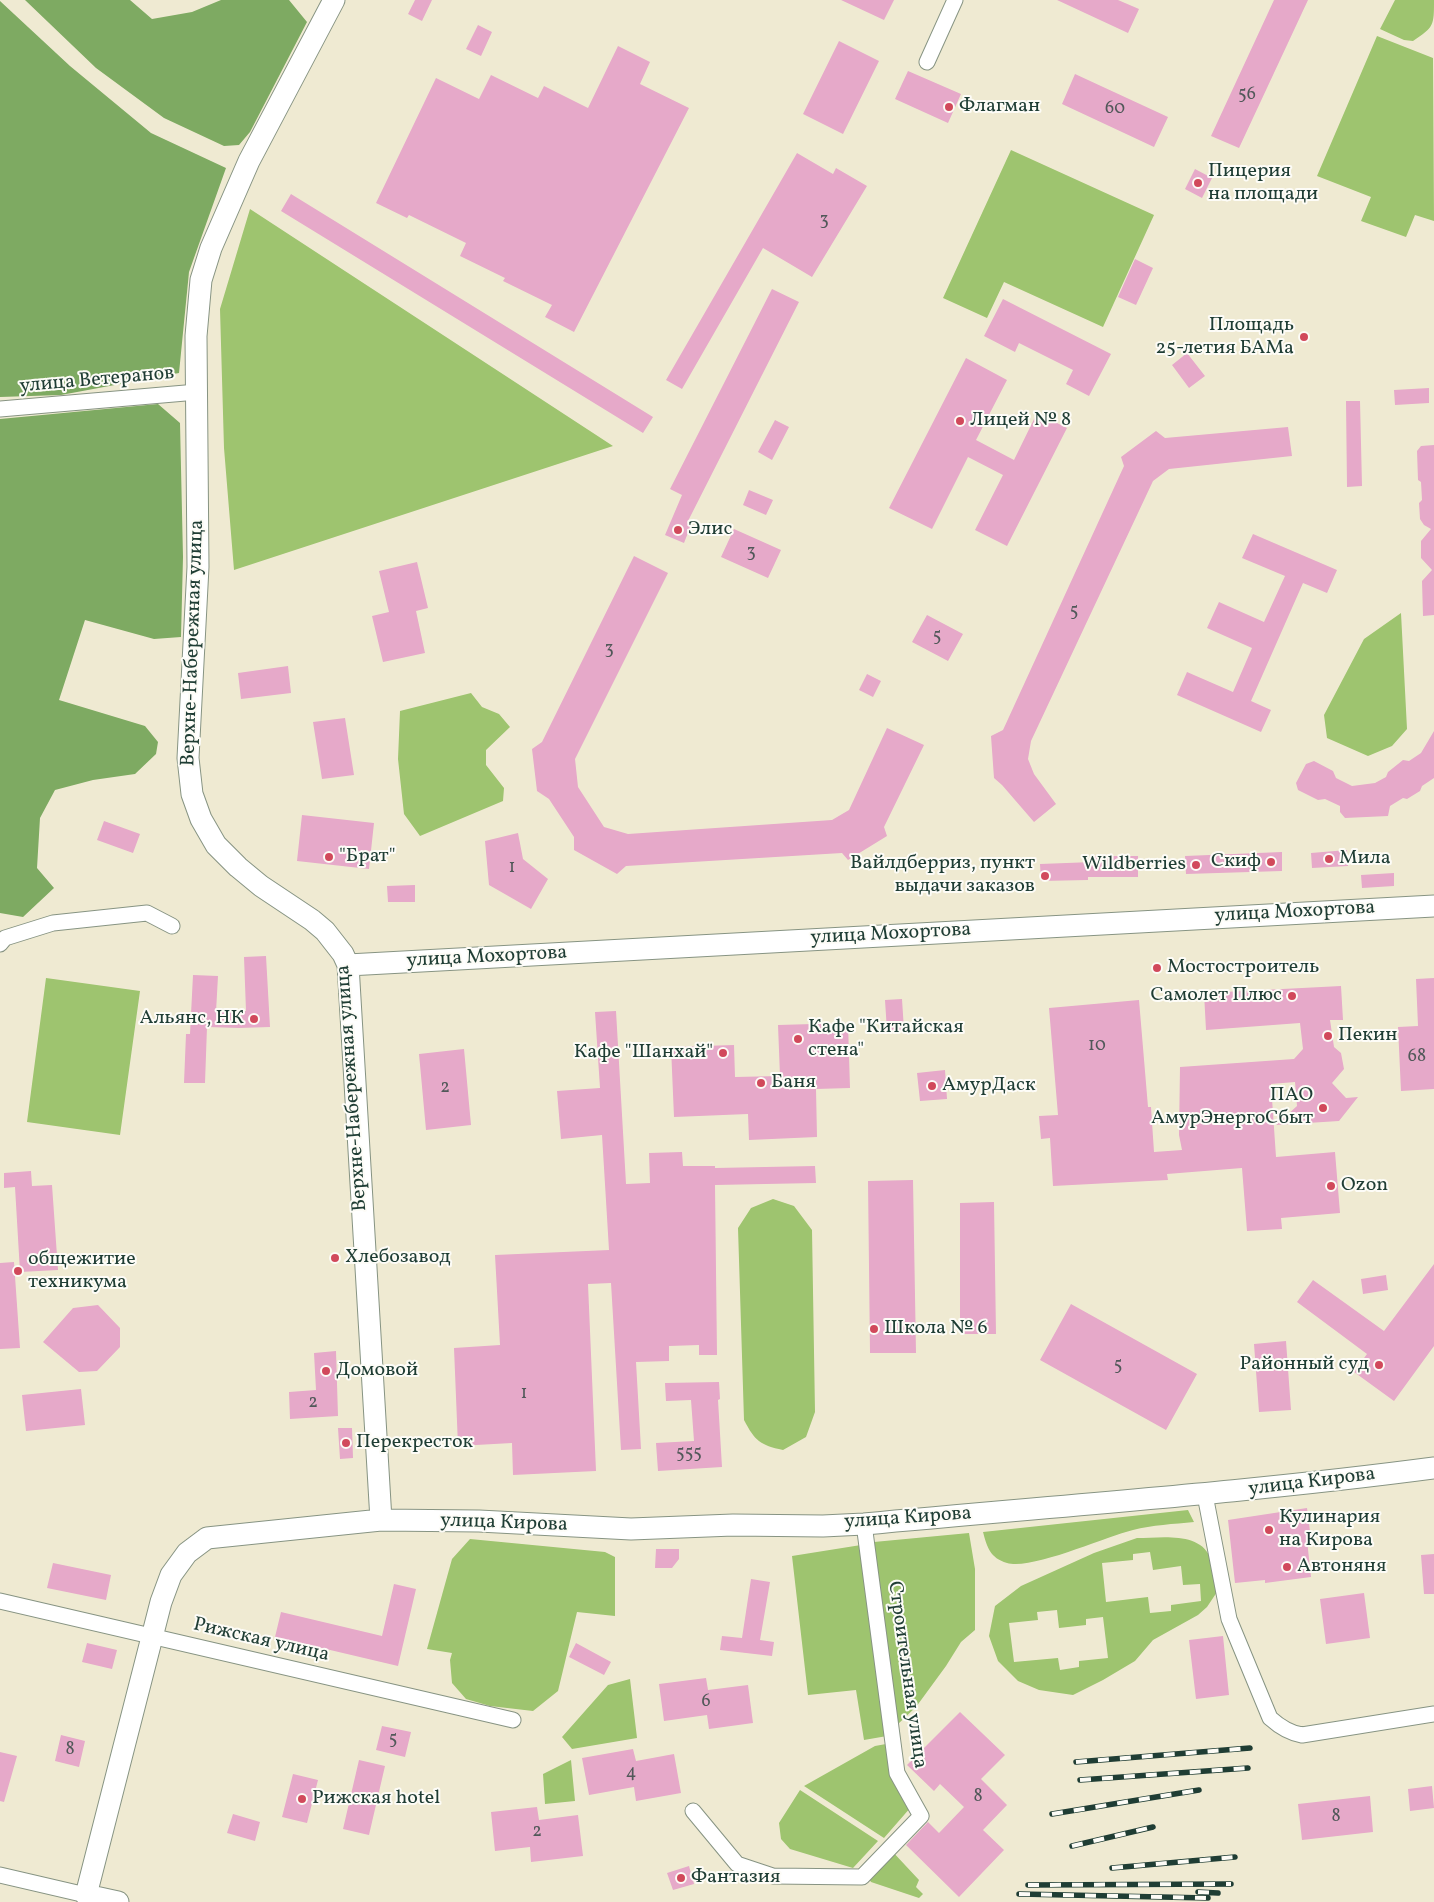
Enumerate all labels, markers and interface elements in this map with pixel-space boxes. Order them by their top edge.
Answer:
house number: 56 [1238,85,1256,107]
place label: Флагман [959,95,1040,119]
house number: 60 [1105,99,1125,121]
marker: Флагман [943,101,955,113]
place label: Пицерия на площади [1208,160,1318,207]
marker: Пицерия на площади [1192,177,1204,189]
house number: 3 [819,211,829,233]
place label: Площадь 25-летия БАМа [1156,314,1294,361]
marker: Площадь 25-летия БАМа [1298,331,1310,343]
street label: улица Ветеранов [19,362,175,400]
place label: Лицей № 8 [970,409,1071,433]
marker: Лицей № 8 [954,415,966,427]
place label: Элис [688,518,732,542]
street label: Верхне-Набережная улица [178,519,210,767]
marker: Элис [672,524,684,536]
house number: 3 [746,543,756,565]
house number: 5 [1070,602,1078,624]
house number: 5 [933,627,941,649]
house number: 3 [604,640,614,662]
place label: "Брат" [339,845,396,869]
place label: Мила [1339,847,1391,871]
place label: Скиф [1211,850,1261,874]
marker: "Брат" [323,851,335,863]
place label: Вайлдберриз, пункт выдачи заказов [850,852,1035,899]
place label: Wildberries [1082,853,1186,877]
marker: Мила [1323,853,1335,865]
marker: Скиф [1265,856,1277,868]
house number: 1 [509,858,515,880]
marker: Wildberries [1190,859,1202,871]
marker: Вайлдберриз, пункт выдачи заказов [1039,870,1051,882]
street label: улица Мохортова [1214,897,1376,929]
street label: улица Мохортова [810,919,972,951]
street label: улица Мохортова [406,942,568,974]
place label: Мостостроитель [1167,956,1319,980]
marker: Мостостроитель [1151,962,1163,974]
street label: Верхне-Набережная улица [332,964,374,1212]
place label: Самолет Плюс [1151,984,1282,1008]
marker: Самолет Плюс [1286,990,1298,1002]
place label: Альянс, НК [140,1007,244,1031]
marker: Альянс, НК [248,1013,260,1025]
place label: Кафе "Китайская стена" [808,1016,964,1063]
place label: Пекин [1338,1024,1397,1048]
marker: Пекин [1322,1030,1334,1042]
marker: Кафе "Китайская стена" [792,1033,804,1045]
house number: 10 [1088,1036,1106,1058]
place label: Кафе "Шанхай" [574,1041,713,1065]
marker: Кафе "Шанхай" [717,1047,729,1059]
house number: 68 [1408,1047,1426,1069]
place label: Баня [771,1071,816,1095]
place label: АмурДаск [942,1074,1036,1098]
marker: Баня [755,1077,767,1089]
house number: 2 [440,1078,450,1100]
marker: АмурДаск [926,1080,938,1092]
place label: ПАО АмурЭнергоСбыт [1151,1084,1313,1131]
marker: ПАО АмурЭнергоСбыт [1317,1102,1329,1114]
place label: Ozon [1341,1174,1388,1198]
marker: Ozon [1325,1180,1337,1192]
place label: Хлебозавод [345,1246,451,1270]
place label: общежитие техникума [28,1248,136,1295]
marker: Хлебозавод [329,1252,341,1264]
marker: общежитие техникума [12,1265,24,1277]
place label: Школа № 6 [884,1317,988,1341]
marker: Школа № 6 [868,1323,880,1335]
place label: Районный суд [1239,1353,1369,1377]
house number: 5 [1114,1356,1122,1378]
place label: Домовой [336,1359,418,1383]
marker: Районный суд [1373,1359,1385,1371]
marker: Домовой [320,1365,332,1377]
house number: 1 [521,1384,527,1406]
house number: 2 [308,1393,318,1415]
place label: Перекресток [356,1431,473,1455]
marker: Перекресток [340,1437,352,1449]
house number: 555 [676,1444,702,1466]
street label: улица Кирова [1247,1463,1377,1503]
street label: улица Кирова [844,1503,972,1535]
place label: Кулинария на Кирова [1279,1506,1380,1553]
street label: улица Кирова [440,1510,568,1538]
marker: Кулинария на Кирова [1263,1524,1275,1536]
place label: Автоняня [1297,1555,1386,1579]
marker: Автоняня [1281,1561,1293,1573]
street label: Строительная улица [881,1580,931,1770]
street label: Рижская улица [191,1614,331,1668]
house number: 6 [701,1692,711,1714]
house number: 5 [389,1730,397,1752]
house number: 8 [65,1740,75,1762]
house number: 4 [626,1763,636,1785]
place label: Рижская hotel [312,1787,440,1811]
house number: 8 [973,1787,983,1809]
marker: Рижская hotel [296,1793,308,1805]
house number: 8 [1331,1807,1341,1829]
house number: 2 [532,1822,542,1844]
place label: Фантазия [691,1866,780,1890]
marker: Фантазия [675,1872,687,1884]

